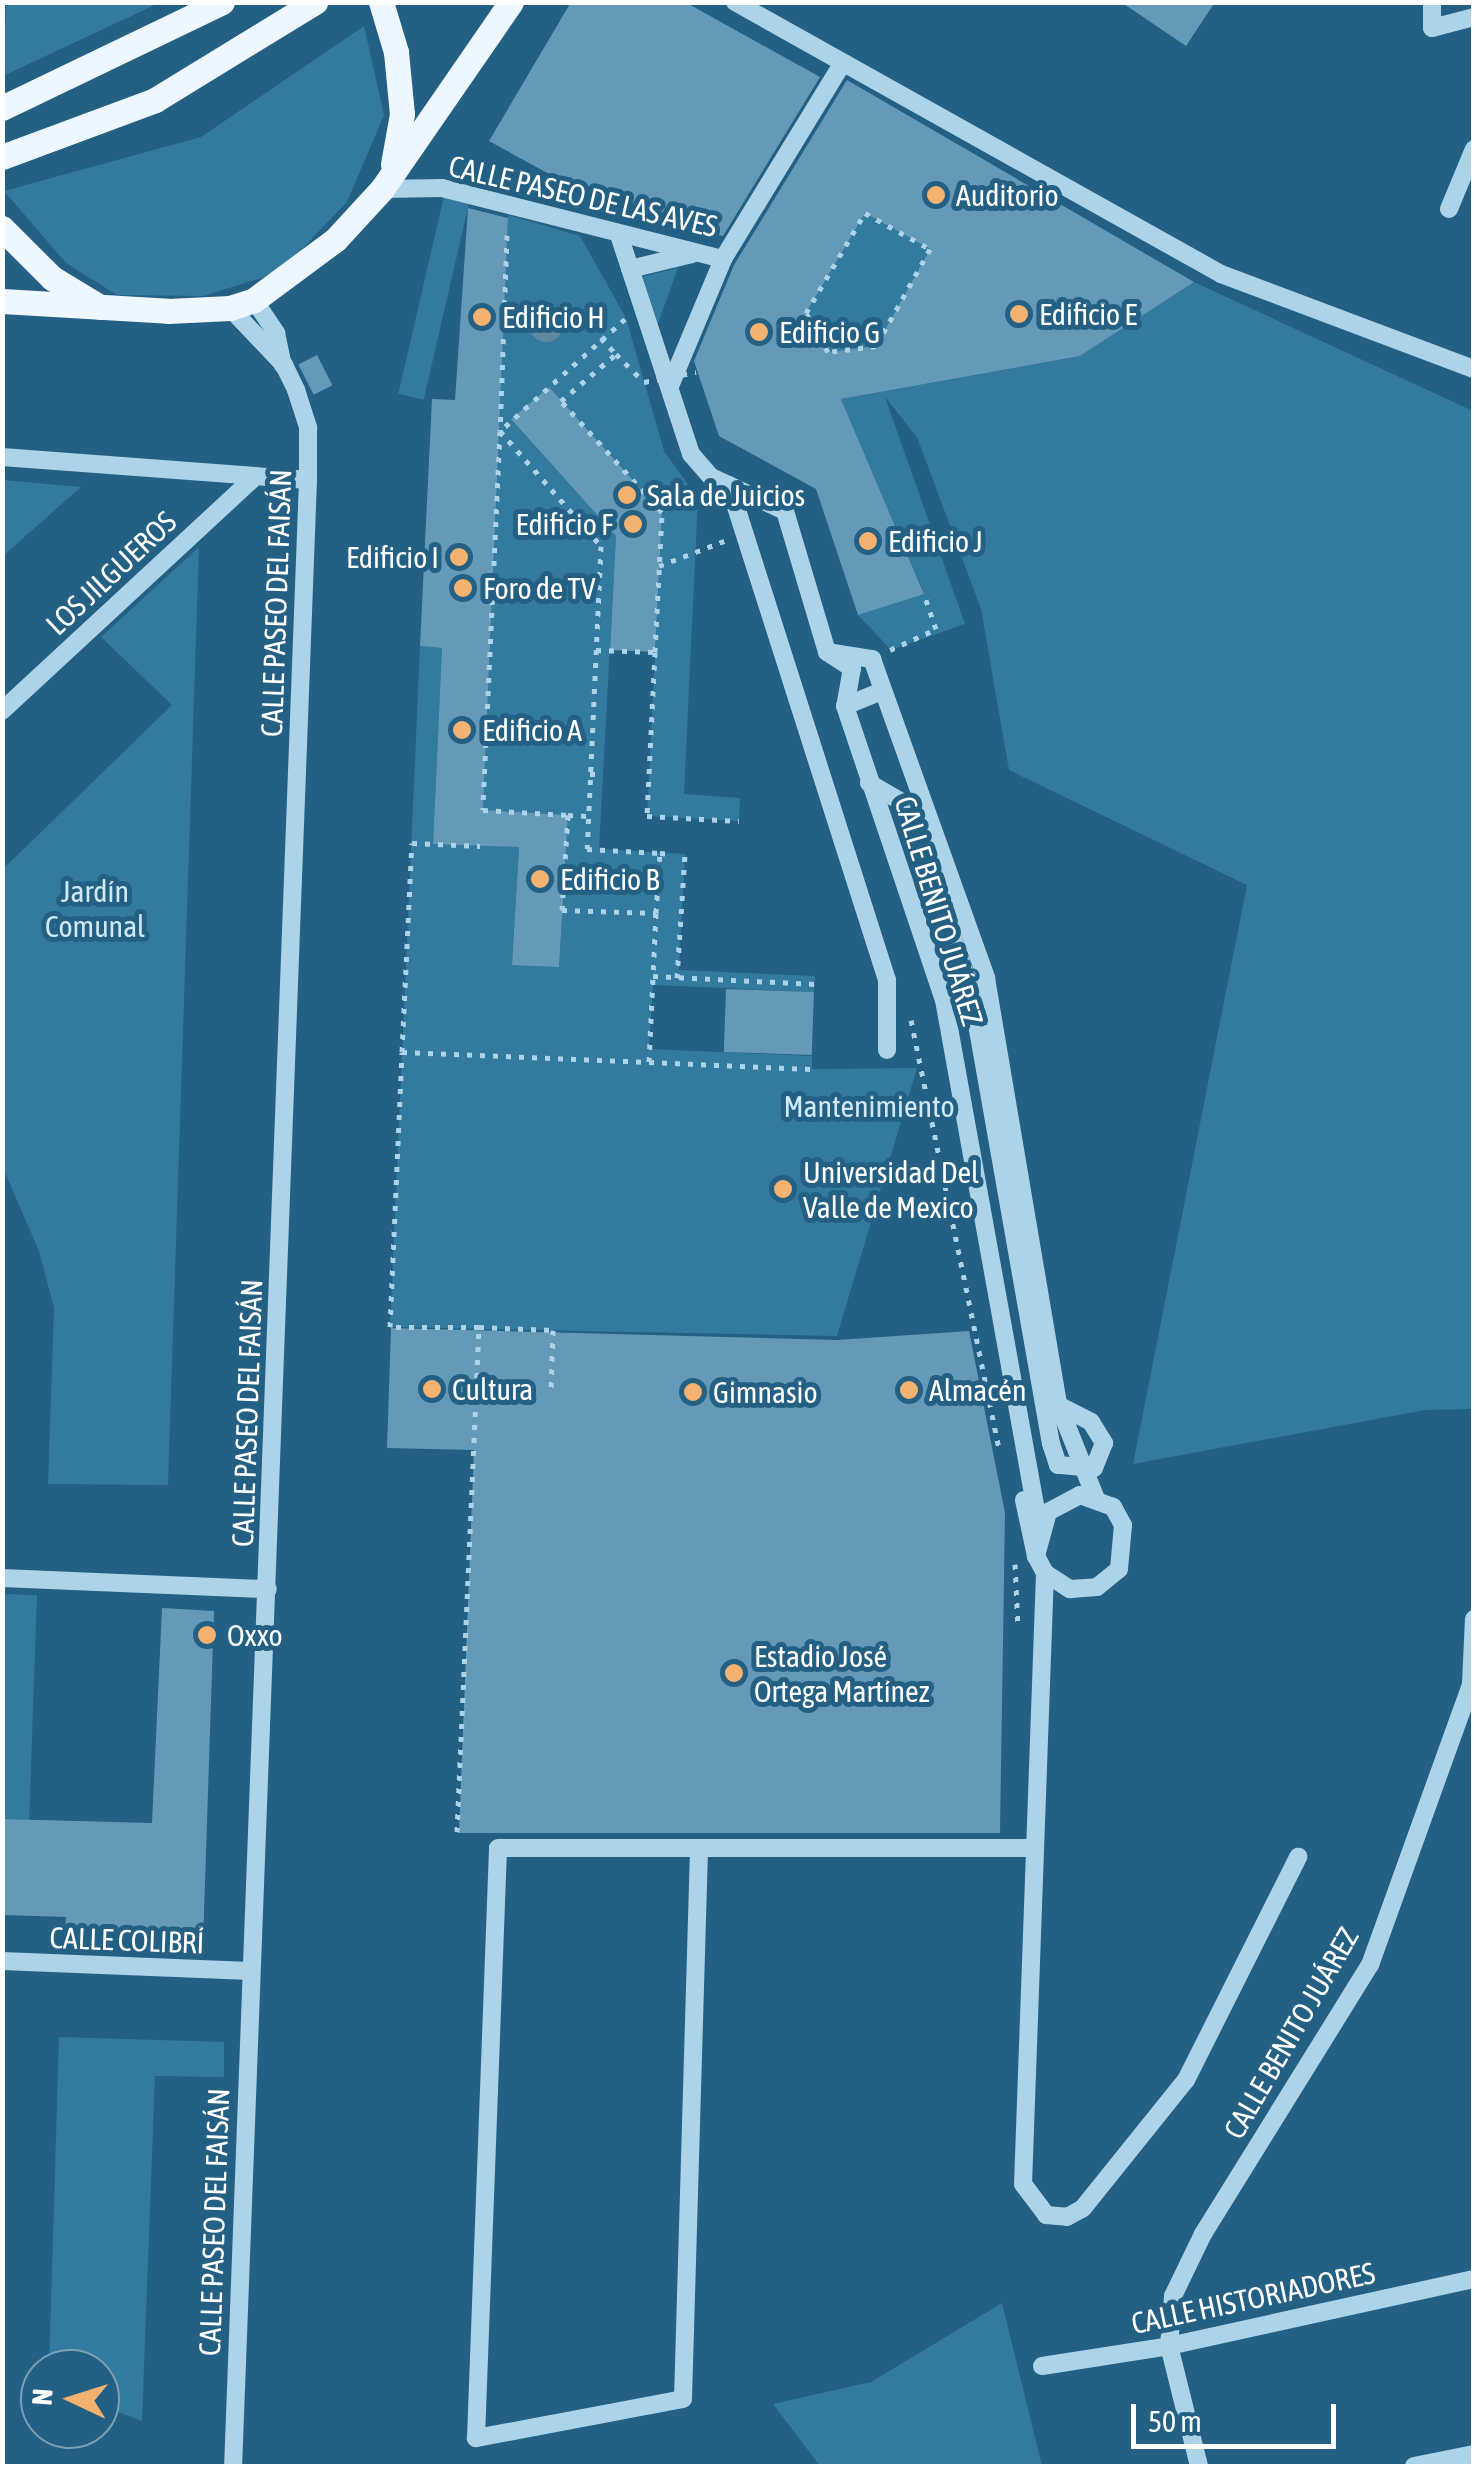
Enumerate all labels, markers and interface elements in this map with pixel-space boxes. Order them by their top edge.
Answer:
street label: CALLE PASEO DE LAS AVES [445,148,721,244]
place label: Auditorio [956,177,1059,213]
marker: Auditorio [925,184,947,206]
place label: Edificio E [1039,296,1137,332]
place label: Edificio H [502,299,605,335]
marker: Edificio E [1008,303,1030,325]
marker: Edificio H [471,306,493,328]
place label: Edificio G [779,314,880,350]
marker: Edificio G [748,321,770,343]
street label: CALLE PASEO DEL FAISÁN [253,469,299,737]
place label: Sala de Juicios [647,477,805,513]
marker: Sala de Juicios [616,484,638,506]
street label: LOS JILGUEROS [38,504,184,642]
place label: Edificio F [516,506,613,542]
marker: Edificio F [622,513,644,535]
place label: Edificio J [888,523,983,559]
marker: Edificio J [857,530,879,552]
place label: Edificio I [346,539,439,575]
marker: Edificio I [448,546,470,568]
place label: Foro de TV [483,570,595,606]
marker: Foro de TV [452,577,474,599]
place label: Edificio A [482,712,582,748]
marker: Edificio A [451,719,473,741]
street label: CALLE BENITO JUÁREZ [887,792,991,1030]
place label: Edificio B [560,861,660,897]
marker: Edificio B [529,868,551,890]
park label: Jardín Comunal [45,873,145,944]
park label: Mantenimiento [783,1088,955,1124]
place label: Universidad Del Valle de Mexico [803,1154,979,1224]
marker: Universidad Del Valle de Mexico [772,1178,794,1200]
street label: CALLE PASEO DEL FAISÁN [224,1279,270,1547]
place label: Cultura [452,1371,533,1407]
place label: Almacén [929,1372,1026,1408]
place label: Gimnasio [713,1374,817,1410]
marker: Cultura [421,1378,443,1400]
marker: Almacén [898,1379,920,1401]
marker: Gimnasio [682,1381,704,1403]
place label: Oxxo [227,1617,283,1653]
marker: Oxxo [196,1624,218,1646]
place label: Estadio José Ortega Martínez [754,1638,929,1708]
marker: Estadio José Ortega Martínez [723,1662,745,1684]
street label: CALLE COLIBRÍ [49,1919,205,1961]
street label: CALLE BENITO JUÁREZ [1216,1921,1366,2145]
street label: CALLE PASEO DEL FAISÁN [191,2088,237,2356]
street label: CALLE HISTORIADORES [1128,2255,1378,2341]
north arrow [20,2349,120,2449]
scale bar [1136,2384,1341,2446]
text: N [26,2388,59,2406]
text: 50 m [1148,2404,1202,2438]

